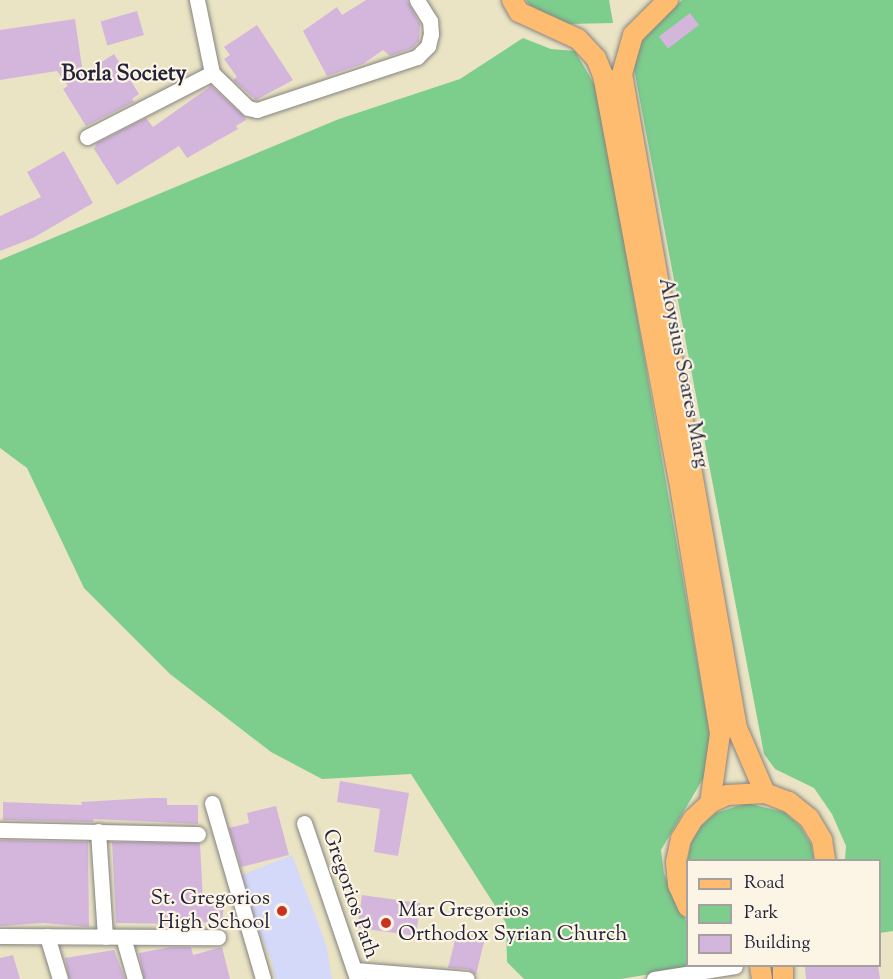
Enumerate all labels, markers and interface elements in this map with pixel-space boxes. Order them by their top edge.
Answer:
district label: Borla Society [62,63,186,89]
street label: Aloysius Soares Marg [652,276,714,470]
street label: Gregorios Path [316,826,384,962]
legend [686,859,881,967]
text: Road [744,871,784,897]
place label: St. Gregorios High School [151,886,270,936]
place label: Mar Gregorios Orthodox Syrian Church [398,898,628,948]
text: Park [744,901,778,927]
marker: St. Gregorios High School [275,904,289,918]
marker: Mar Gregorios Orthodox Syrian Church [379,916,393,930]
text: Building [744,931,810,957]

